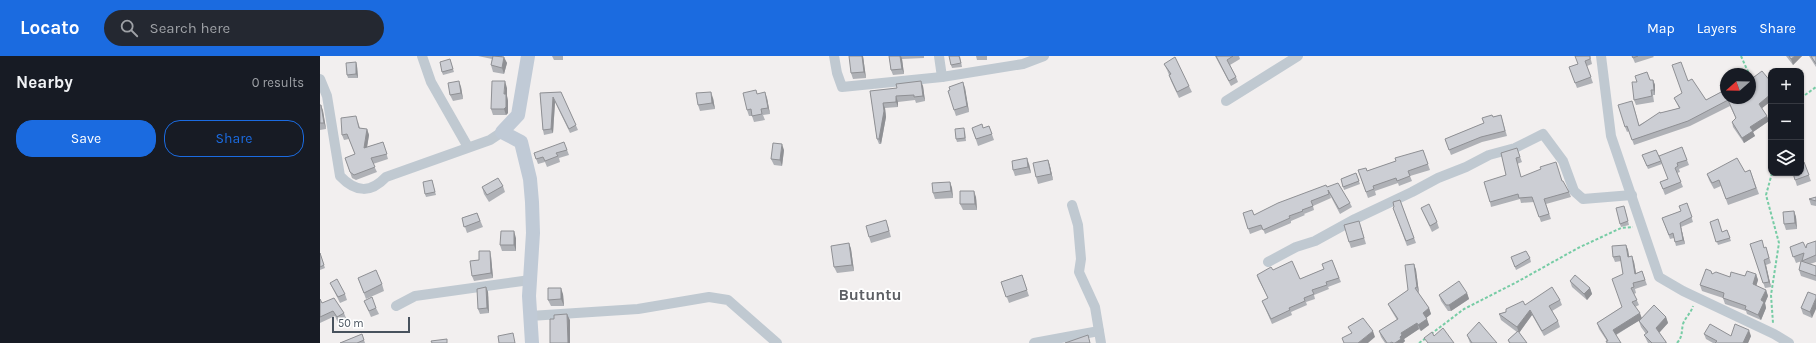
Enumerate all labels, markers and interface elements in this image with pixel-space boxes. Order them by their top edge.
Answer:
search box [104,10,384,46]
text: Locato [20,17,80,39]
icon: search [118,17,140,39]
text: Search here [150,19,230,37]
text: Map [1647,20,1675,37]
text: Layers [1697,20,1737,37]
text: Share [1759,20,1796,37]
north arrow [1720,68,1756,104]
map controls [1768,68,1804,176]
button: + [1768,68,1804,104]
text: Nearby [16,72,73,92]
text: 0 results [252,75,304,90]
button: − [1768,104,1804,140]
button: Save [16,120,156,157]
button: Share [164,120,304,157]
button: layers [1768,140,1804,176]
district label: Butuntu [838,285,902,304]
scale bar [332,315,410,334]
text: 50 m [338,317,364,330]

